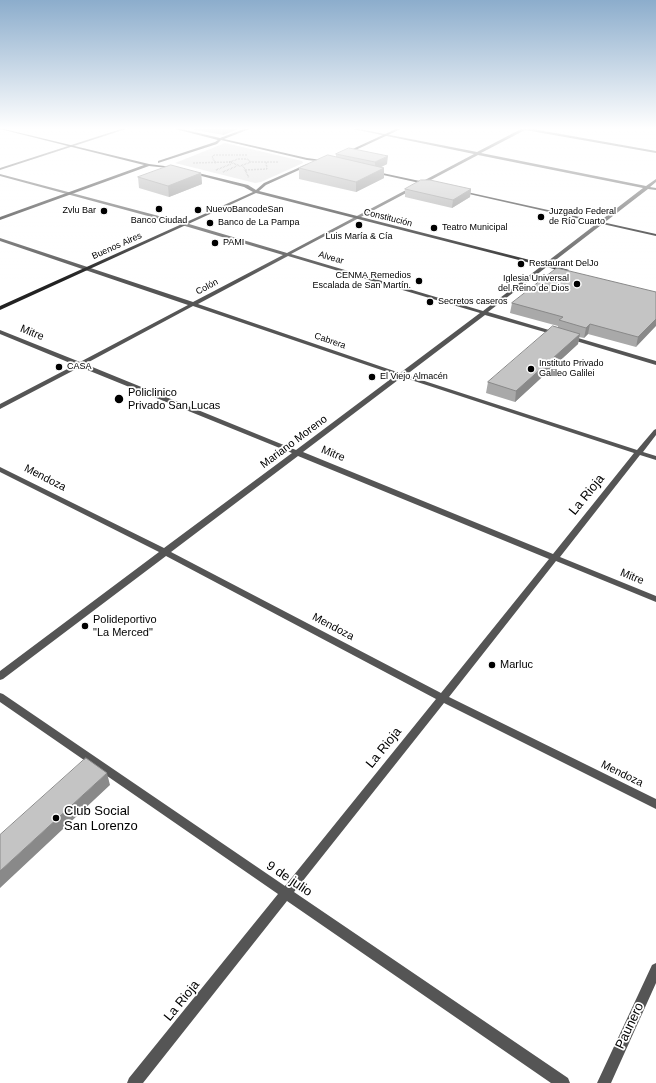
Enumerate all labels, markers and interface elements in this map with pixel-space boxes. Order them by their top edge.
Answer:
marker: Banco Ciudad [154,204,164,214]
marker: NuevoBancodeSan [193,205,203,215]
place label: NuevoBancodeSan [206,205,284,215]
place label: Zvlu Bar [62,206,96,216]
marker: Zvlu Bar [99,206,109,216]
street label: Constitución [363,207,413,229]
place label: Juzgado Federal de Río Cuarto [549,207,616,228]
marker: Juzgado Federal de Río Cuarto [536,212,546,222]
place label: Banco Ciudad [131,216,187,226]
marker: Banco de La Pampa [205,218,215,228]
place label: Banco de La Pampa [218,218,300,228]
marker: Luis María & Cía [354,220,364,230]
marker: Teatro Municipal [429,223,439,233]
place label: Teatro Municipal [442,223,508,233]
street label: Buenos Aires [90,230,144,262]
place label: Luis María & Cía [325,232,393,242]
marker: PAMI [210,238,220,248]
place label: PAMI [223,238,244,248]
street label: Alvear [317,249,345,267]
marker: Restaurant DelJo [516,259,526,269]
place label: Restaurant DelJo [529,259,599,269]
place label: CENMA Remedios Escalada de San Martín. [312,271,411,292]
place label: Iglesia Universal del Reino de Dios [498,274,569,295]
marker: CENMA Remedios Escalada de San Martín. [414,276,424,286]
street label: Colón [194,277,220,297]
marker: Iglesia Universal del Reino de Dios [572,279,582,289]
marker: Secretos caseros [425,297,435,307]
place label: Secretos caseros [438,297,508,307]
street label: Mitre [18,322,46,344]
street label: Cabrera [313,331,347,351]
place label: Instituto Privado Galileo Galilei [539,359,604,380]
marker: CASA [54,362,64,372]
place label: CASA [67,362,92,372]
marker: Instituto Privado Galileo Galilei [526,364,536,374]
marker: El Viejo Almacén [367,372,377,382]
place label: El Viejo Almacén [380,372,448,382]
place label: Policlinico Privado San Lucas [128,386,220,412]
marker: Policlinico Privado San Lucas [113,393,125,405]
street label: Mariano Moreno [258,413,330,471]
street label: Mitre [319,443,347,465]
street label: Mendoza [22,462,68,494]
street label: La Rioja [566,472,608,518]
street label: Mitre [618,566,646,588]
street label: Mendoza [310,611,356,643]
place label: Polideportivo "La Merced" [93,613,157,639]
marker: Polideportivo "La Merced" [80,621,90,631]
place label: Marluc [500,658,533,672]
marker: Marluc [487,660,497,670]
street label: La Rioja [363,725,405,771]
street label: Mendoza [599,758,645,790]
place label: Club Social San Lorenzo [64,803,138,834]
marker: Club Social San Lorenzo [51,813,61,823]
street label: 9 de julio [263,858,315,900]
street label: La Rioja [161,978,203,1024]
street label: Paunero [613,1000,647,1052]

